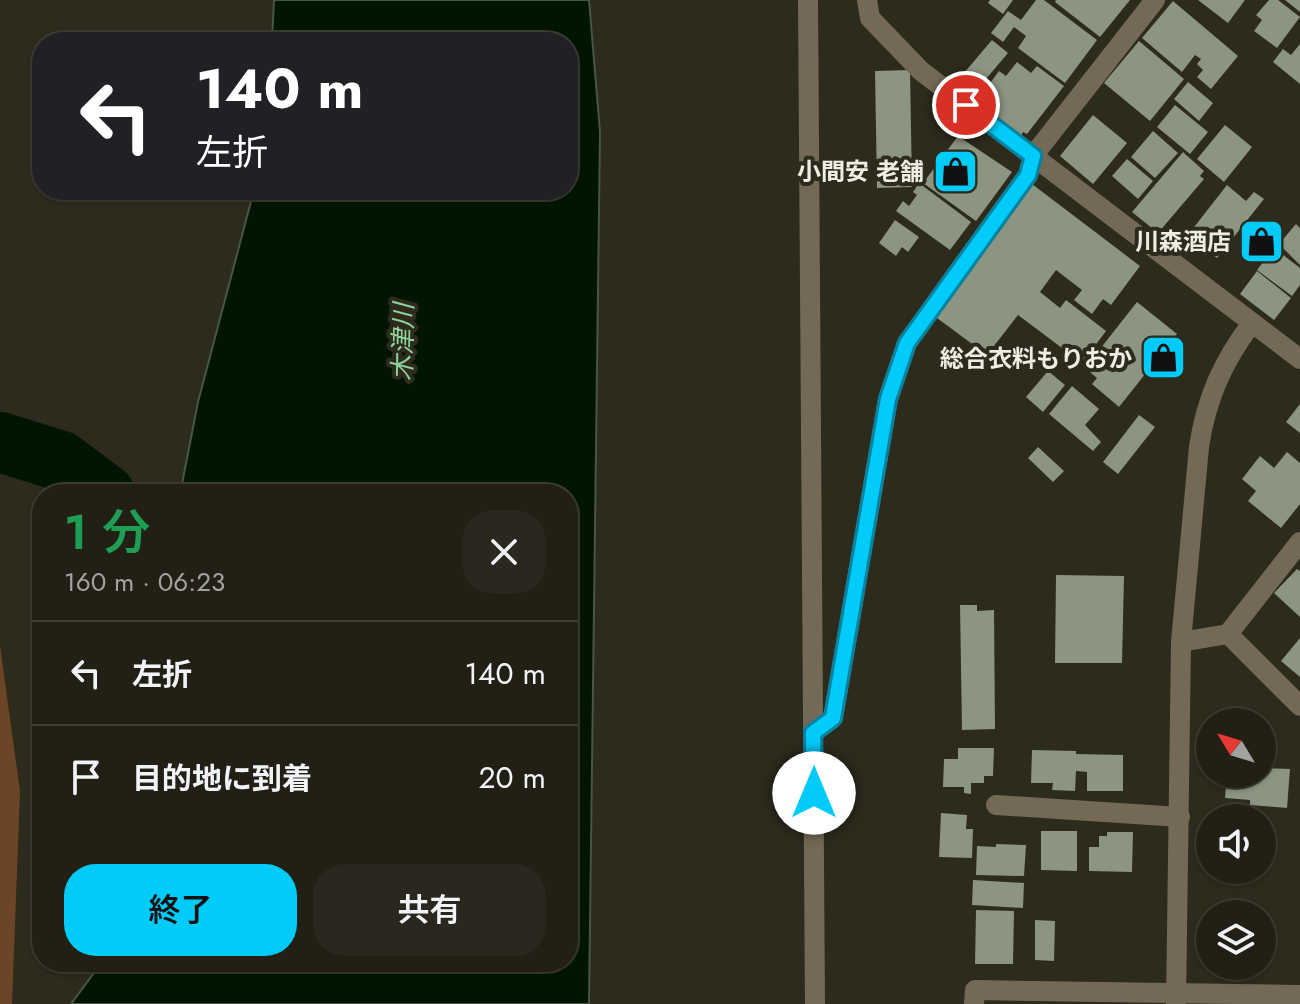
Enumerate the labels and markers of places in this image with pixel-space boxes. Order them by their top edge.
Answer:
pin [932,71,1000,139]
shop icon: 小間安 老舗 [931,147,979,195]
place label: 小間安 老舗 [797,154,924,189]
shop icon: 川森酒店 [1238,217,1286,265]
place label: 川森酒店 [1135,224,1231,259]
shop icon: 総合衣料もりおか [1139,334,1187,382]
place label: 総合衣料もりおか [940,341,1132,376]

